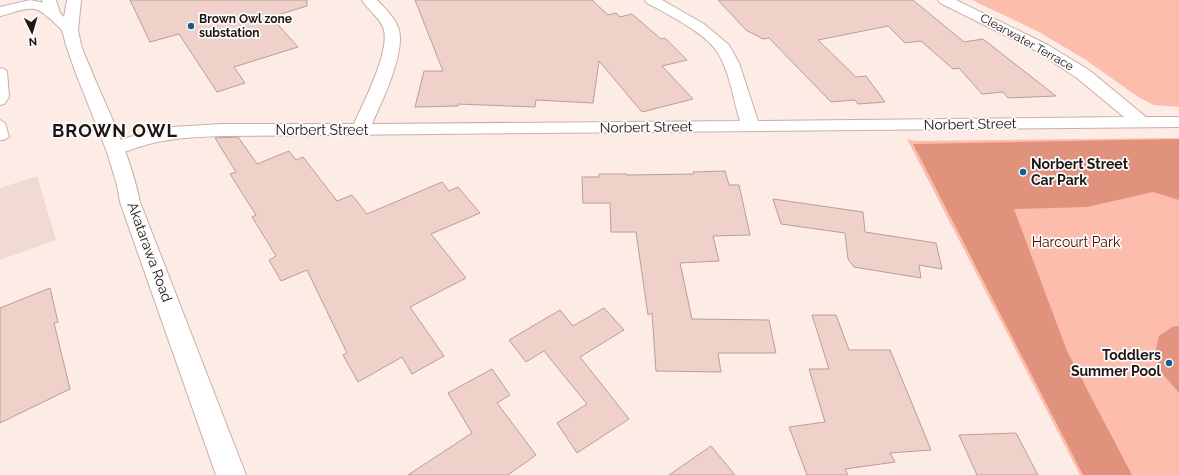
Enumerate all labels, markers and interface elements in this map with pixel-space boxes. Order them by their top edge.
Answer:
street label: Clearwater Terrace [978,11,1076,73]
north arrow [12,12,52,52]
place label: Brown Owl zone substation [199,12,292,40]
marker: Brown Owl zone substation [186,21,196,31]
text: N [28,35,38,48]
street label: Norbert Street [923,115,1017,133]
street label: Norbert Street [599,118,693,136]
district label: BROWN OWL [52,120,178,141]
street label: Norbert Street [276,122,369,138]
place label: Norbert Street Car Park [1031,156,1129,188]
marker: Norbert Street Car Park [1018,167,1028,177]
street label: Akatarawa Road [125,200,175,304]
park label: Harcourt Park [1032,234,1121,250]
place label: Toddlers Summer Pool [1071,347,1162,379]
marker: Toddlers Summer Pool [1164,358,1174,368]

